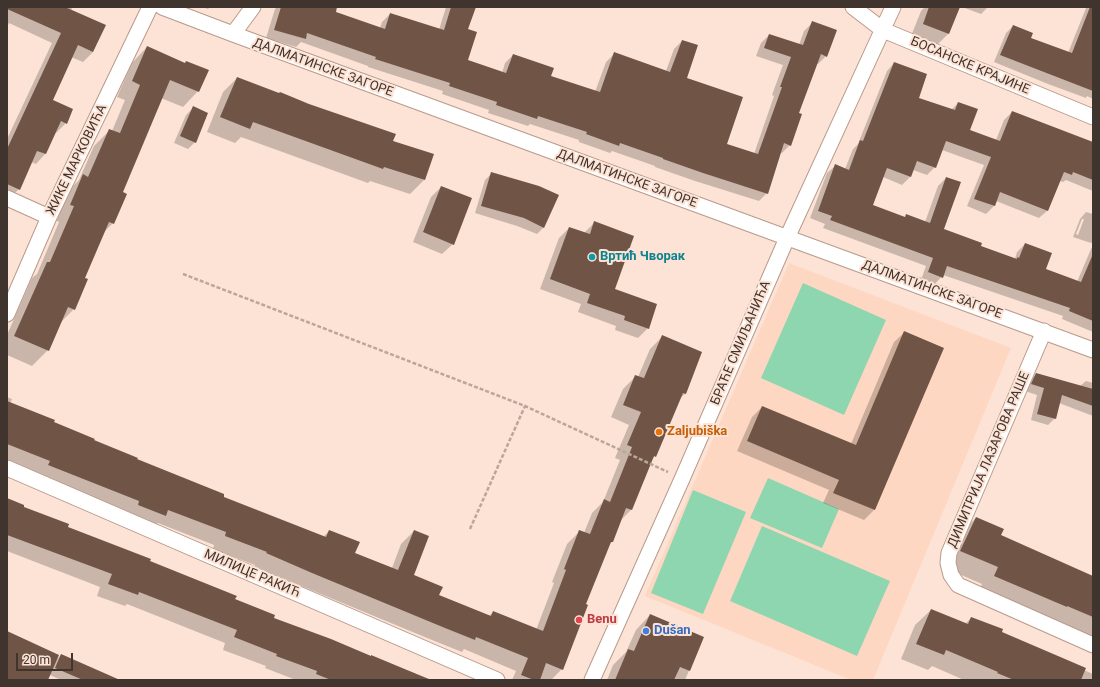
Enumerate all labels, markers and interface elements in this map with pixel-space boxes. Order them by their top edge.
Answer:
street label: БОСАНСКЕ КРАЈИНЕ [908,34,1032,98]
street label: ДАЛМАТИНСКЕ ЗАГОРЕ [251,35,395,101]
street label: ЖИКЕ МАРКОВИЋА [43,102,111,218]
street label: ДАЛМАТИНСКЕ ЗАГОРЕ [555,146,699,212]
place label: Вртић Чворак [600,249,685,265]
marker: Вртић Чворак [587,252,597,262]
street label: ДАЛМАТИНСКЕ ЗАГОРЕ [860,257,1004,323]
street label: БРАЋЕ СМИЉАНИЋА [708,279,774,407]
street label: ДИМИТРИЈА ЛАЗАРОВА РАШЕ [945,370,1033,550]
place label: Zaljubiška [667,424,727,440]
marker: Zaljubiška [654,427,664,437]
street label: МИЛИЦЕ РАКИЋ [201,547,303,601]
place label: Benu [587,612,617,628]
marker: Benu [574,615,584,625]
place label: Dušan [654,623,691,639]
marker: Dušan [641,626,651,636]
scale bar [18,645,75,671]
text: 20 m [23,653,50,667]

